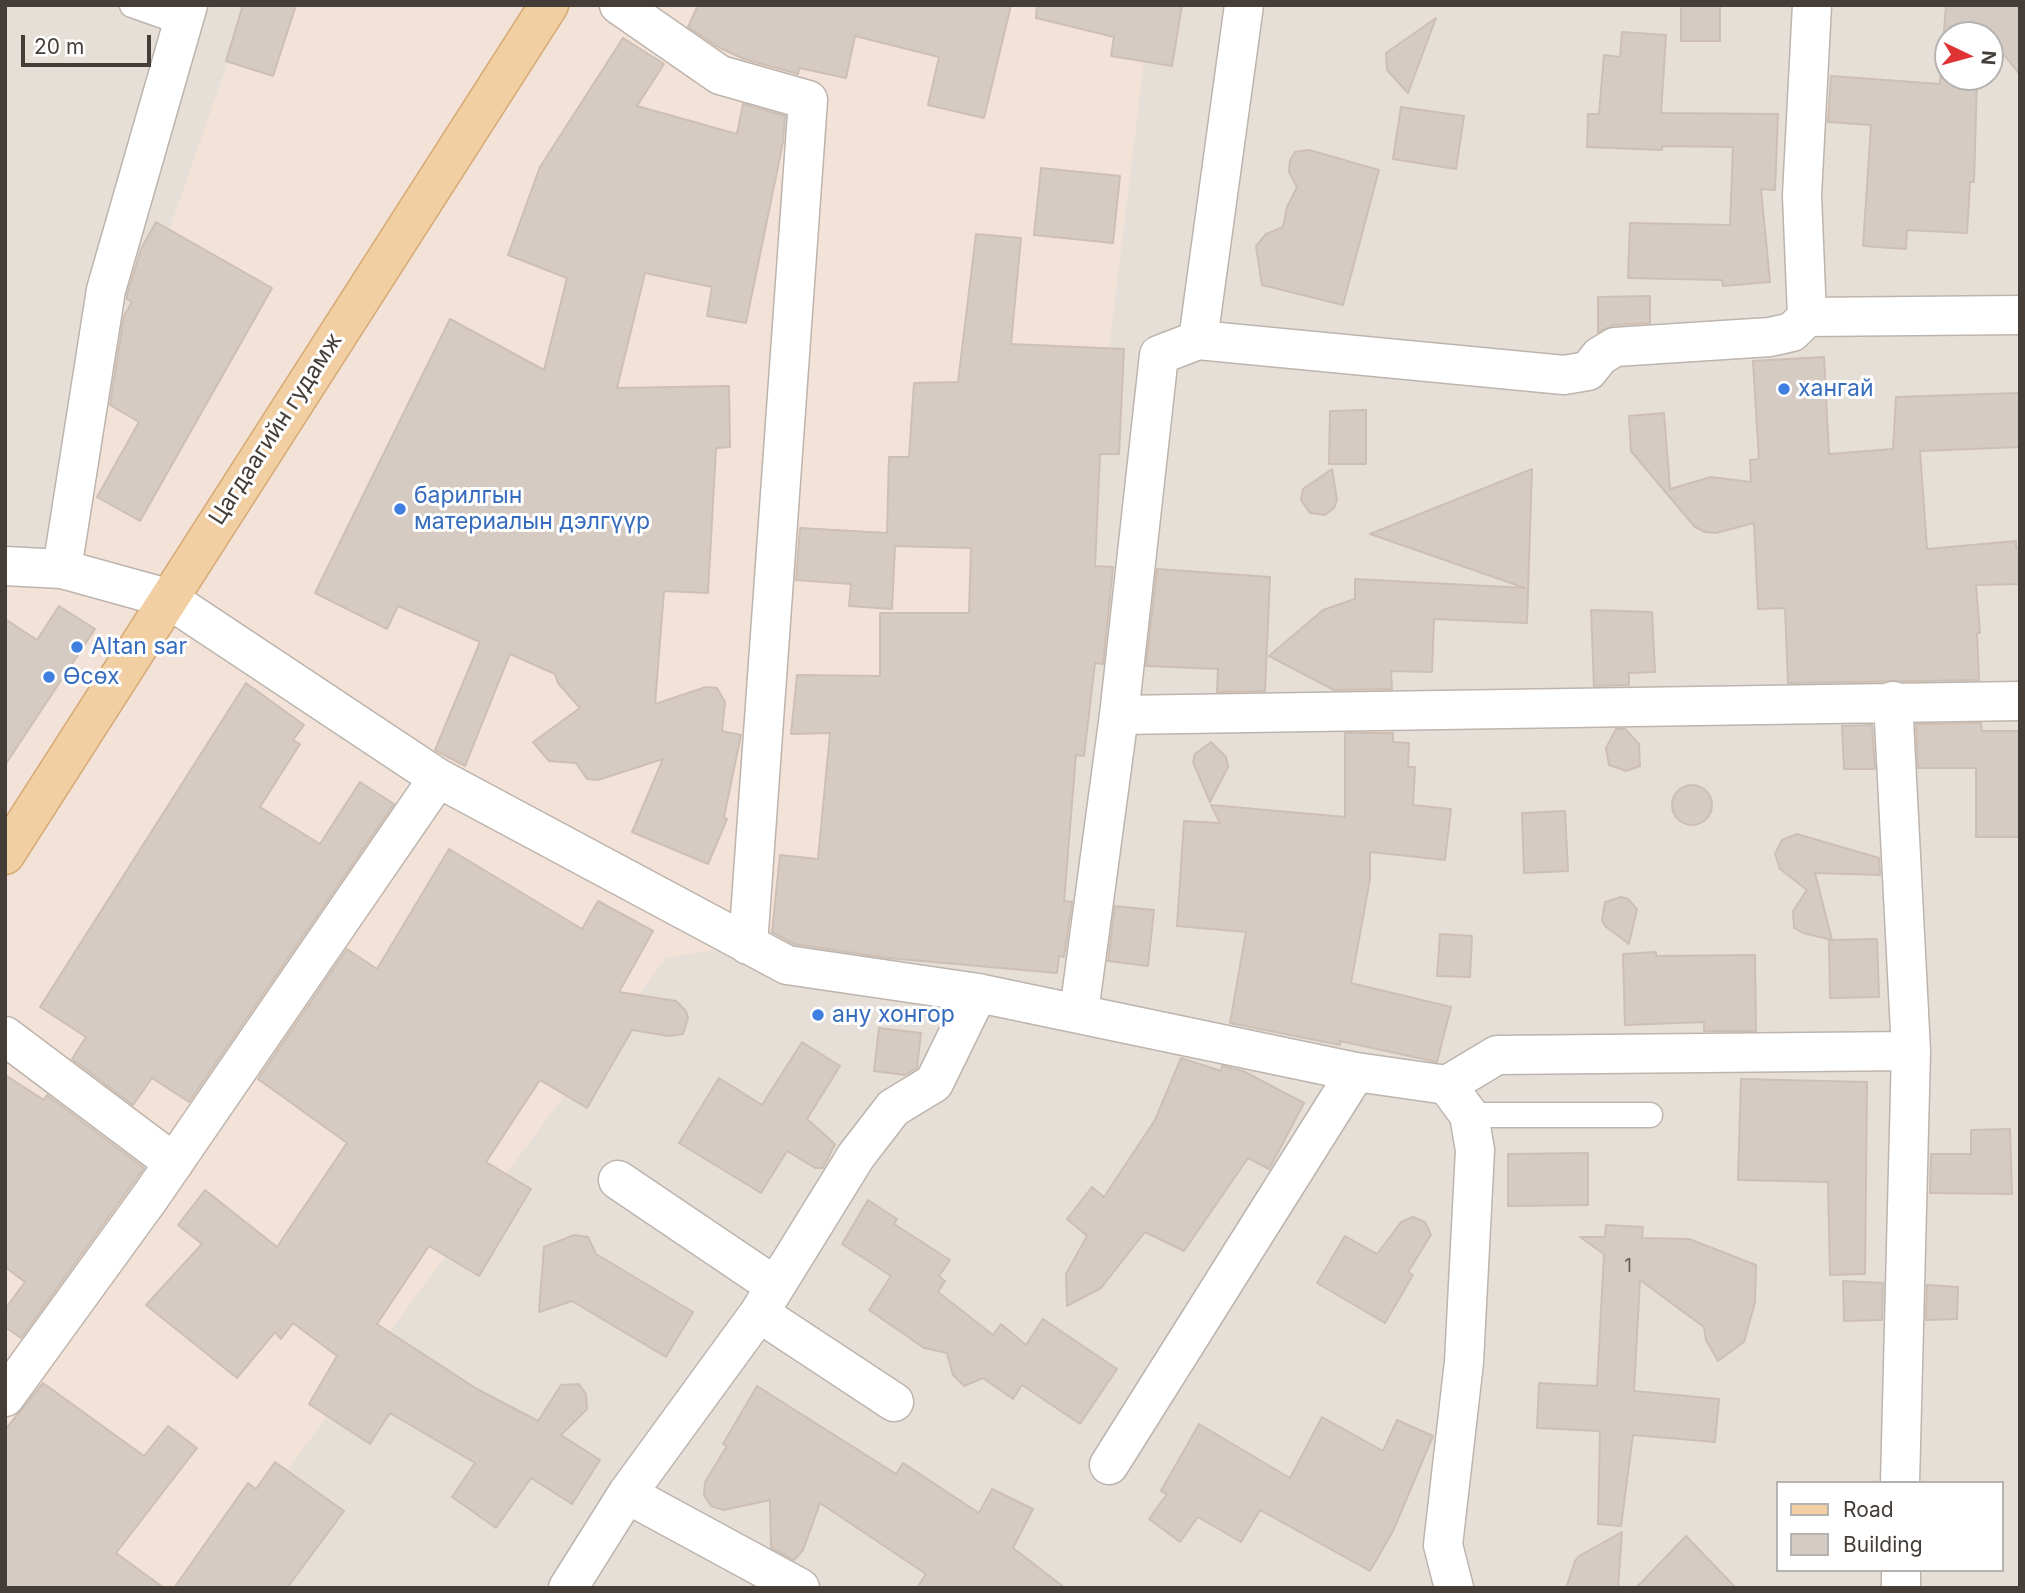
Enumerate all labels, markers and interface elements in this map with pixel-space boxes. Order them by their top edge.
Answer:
scale bar [24,21,154,65]
north arrow [1934,21,2004,91]
text: 20 m [34,34,84,59]
text: N [1976,49,2001,66]
street label: Цагдаагийн гудамж [204,328,348,530]
place label: хангай [1798,375,1874,403]
marker: хангай [1776,381,1792,397]
place label: барилгын материалын дэлгүүр [414,482,650,536]
marker: барилгын материалын дэлгүүр [392,501,408,517]
place label: Altan sar [91,633,187,661]
marker: Altan sar [69,639,85,655]
place label: Өсөх [63,663,120,691]
marker: Өсөх [41,669,57,685]
place label: ану хонгор [832,1001,955,1029]
marker: ану хонгор [810,1007,826,1023]
house number: 1 [1624,1255,1632,1277]
legend [1776,1481,2004,1572]
text: Road [1843,1497,1894,1522]
text: Building [1843,1532,1923,1557]

